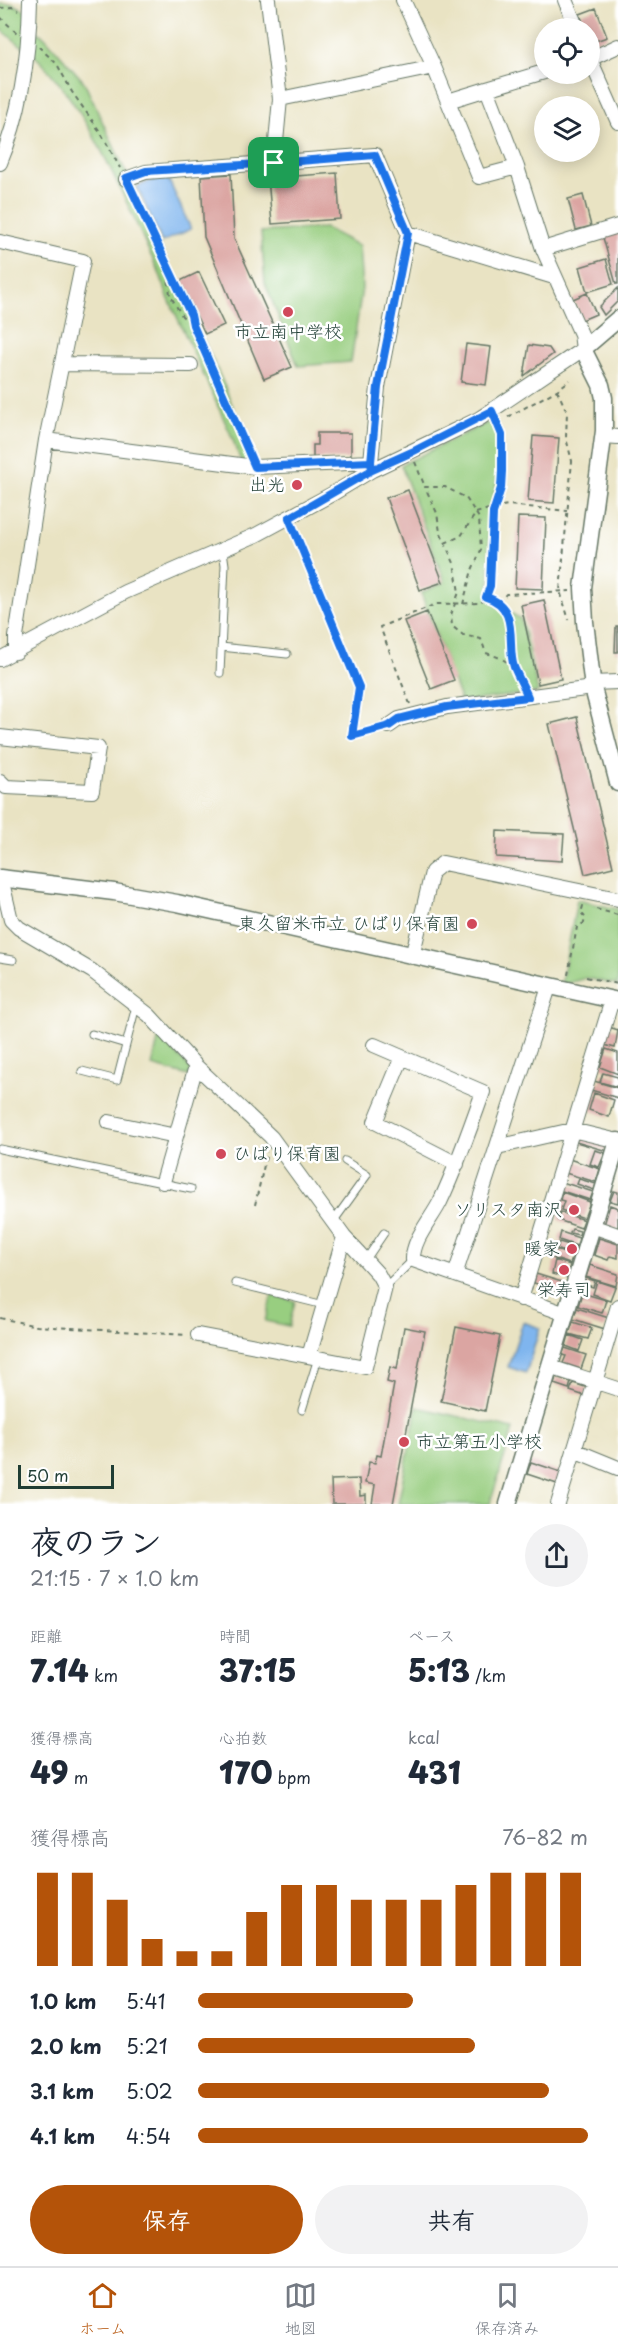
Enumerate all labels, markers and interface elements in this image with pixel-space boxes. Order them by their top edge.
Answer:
map controls [534,18,600,162]
button: locate [534,18,600,84]
button: layers [534,96,600,162]
pin [248,137,299,188]
icon: arrive [257,146,290,179]
marker: 市立南中学校 [281,305,295,319]
place label: 市立南中学校 [234,317,342,344]
place label: 出光 [249,470,285,497]
marker: 出光 [290,478,304,492]
place label: 東久留米市立 ひばり保育園 [238,909,460,936]
marker: 東久留米市立 ひばり保育園 [465,917,479,931]
place label: ひばり保育園 [233,1139,341,1166]
marker: ひばり保育園 [214,1147,228,1161]
place label: ソリスタ南沢 [454,1195,562,1222]
marker: ソリスタ南沢 [567,1203,581,1217]
place label: 暖家 [524,1234,560,1261]
marker: 暖家 [565,1242,579,1256]
marker: 栄寿司 [557,1263,571,1277]
place label: 栄寿司 [537,1275,591,1302]
place label: 市立第五小学校 [416,1427,542,1454]
marker: 市立第五小学校 [397,1435,411,1449]
scale bar [18,1462,114,1490]
text: 50 m [27,1463,68,1487]
text: 夜のラン [30,1515,162,1565]
button: share [525,1524,588,1587]
text: 21:15 · 7 × 1.0 km [30,1563,199,1593]
text: 距離 [30,1623,62,1647]
text: 時間 [219,1623,251,1647]
text: ペース [408,1623,455,1647]
text: 7.14 [30,1647,89,1692]
text: 37:15 [219,1647,297,1692]
text: 5:13 [408,1647,470,1692]
text: km [89,1663,118,1687]
text: /km [470,1663,506,1687]
text: 獲得標高 [30,1725,94,1749]
text: 心拍数 [219,1725,267,1749]
text: kcal [408,1725,440,1749]
text: 49 [30,1749,69,1794]
text: 170 [219,1749,272,1794]
text: 431 [408,1749,461,1794]
text: m [69,1765,88,1789]
text: bpm [272,1765,311,1789]
text: 獲得標高 [30,1822,110,1852]
text: 76–82 m [502,1822,588,1852]
text: 1.0 km [30,1986,97,2016]
text: 5:41 [126,1986,166,2016]
text: 2.0 km [30,2031,102,2061]
text: 5:21 [126,2031,168,2061]
text: 3.1 km [30,2076,94,2106]
text: 5:02 [126,2076,173,2106]
text: 4.1 km [30,2121,95,2151]
text: 4:54 [126,2121,171,2151]
button: 保存 [30,2185,303,2254]
button: 共有 [315,2185,588,2254]
tab: ホーム [79,2279,126,2339]
tab: 地図 [284,2279,317,2339]
tab: 保存済み [475,2279,539,2339]

